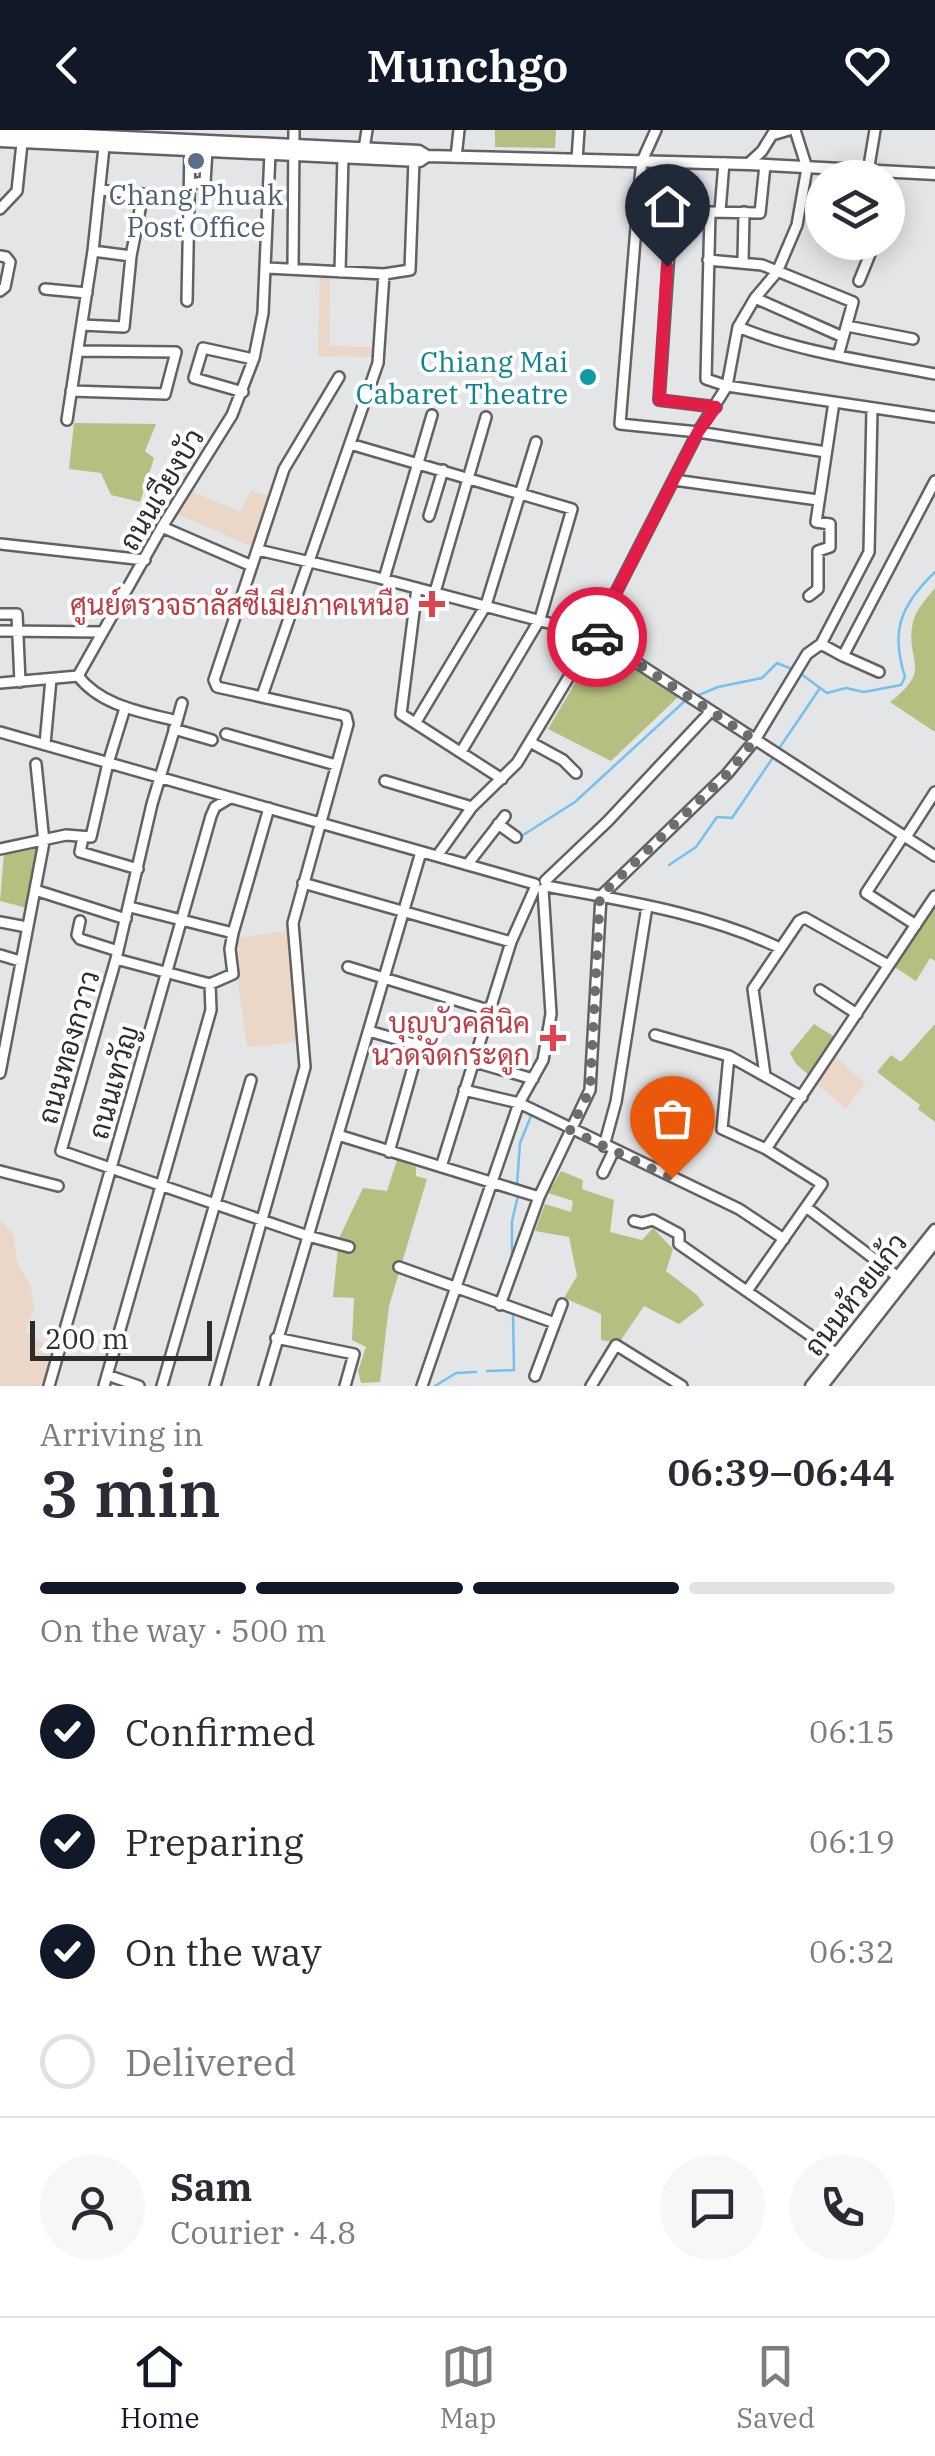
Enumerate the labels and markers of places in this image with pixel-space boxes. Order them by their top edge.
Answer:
marker: Chang Phuak Post Office [185,150,207,172]
pin [625,164,710,267]
place label: Chang Phuak Post Office [109,176,284,245]
place label: Chiang Mai Cabaret Theatre [356,343,568,412]
marker: Chiang Mai Cabaret Theatre [577,366,599,388]
place label: ศูนย์ตรวจธาลัสซีเมียภาคเหนือ [70,586,410,625]
marker: ศูนย์ตรวจธาลัสซีเมียภาคเหนือ [419,591,445,617]
place label: บุญบัวคลีนิค นวดจัดกระดูก [372,1004,530,1075]
marker: บุญบัวคลีนิค นวดจัดกระดูก [540,1025,566,1051]
pin [630,1076,715,1179]

